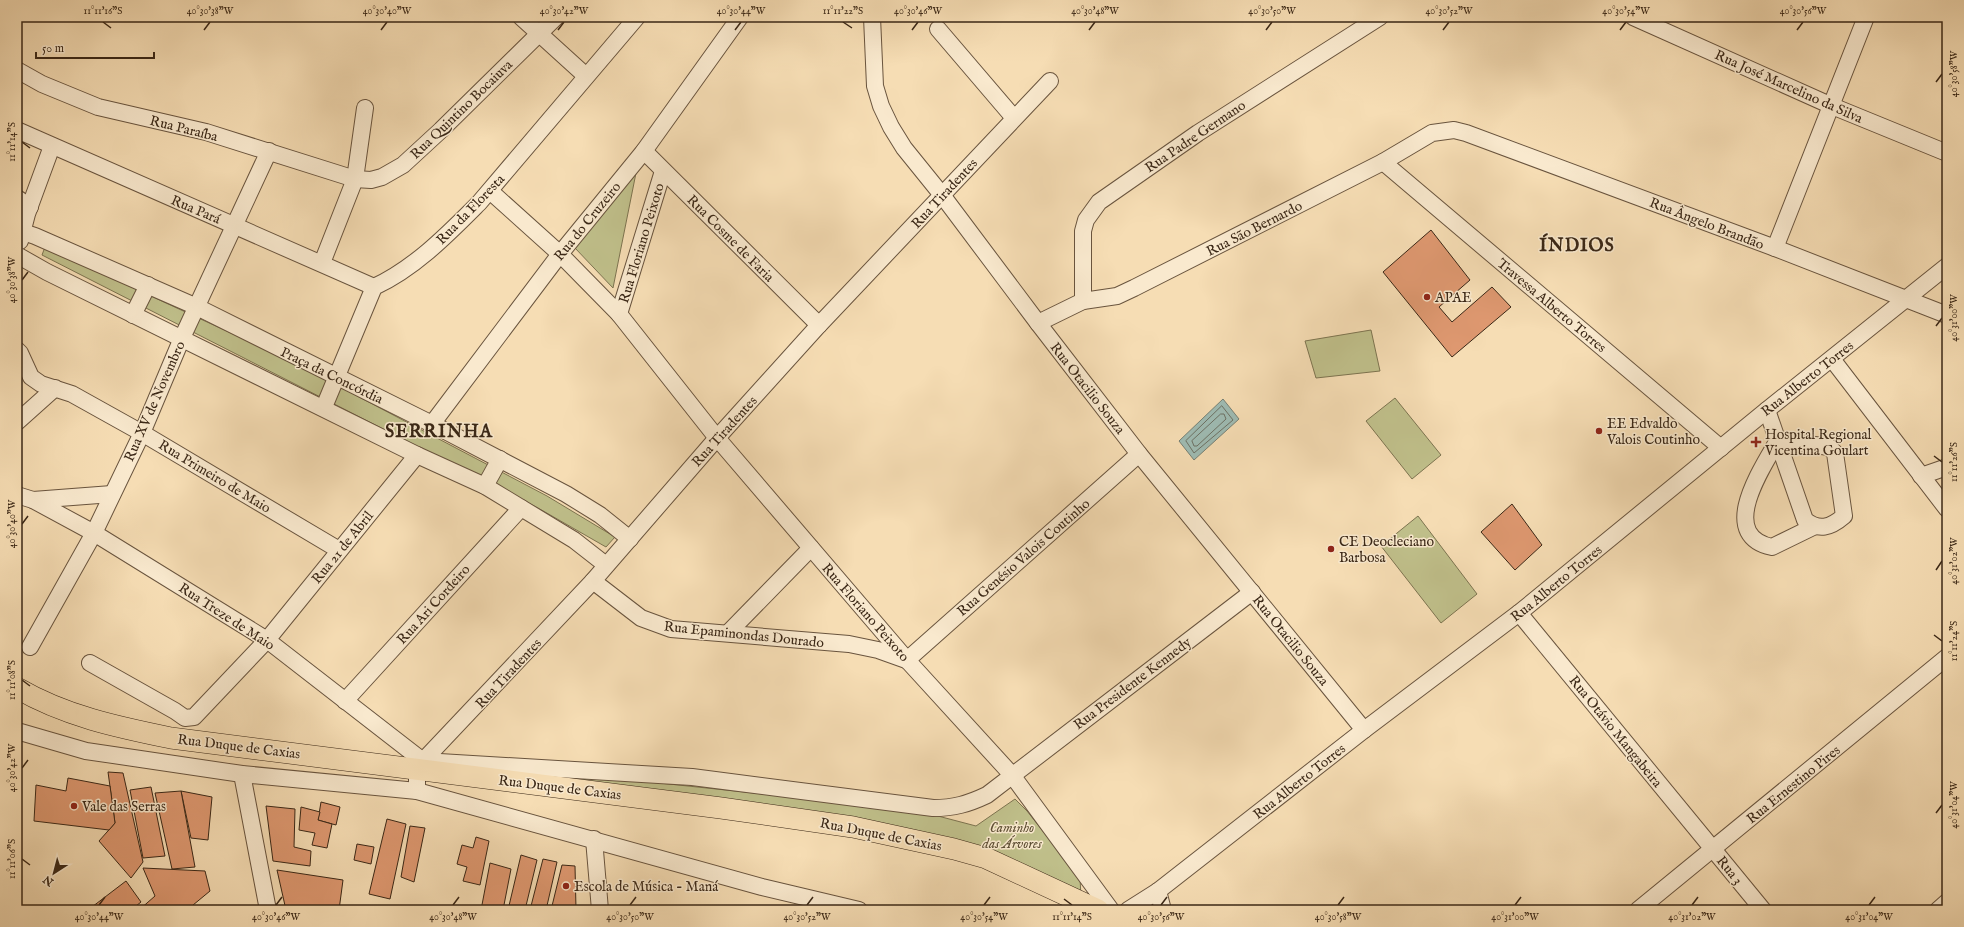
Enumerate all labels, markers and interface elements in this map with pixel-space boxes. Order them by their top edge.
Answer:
text: 11°11'16"S [84,5,122,18]
text: 40°30'38"W [187,5,234,18]
text: 40°30'40"W [363,5,412,18]
text: 40°30'42"W [540,5,589,18]
text: 40°30'44"W [717,5,766,18]
text: 11°11'22"S [823,5,863,18]
text: 40°30'46"W [894,5,942,18]
text: 40°30'48"W [1071,5,1119,18]
text: 40°30'50"W [1248,5,1296,18]
text: 40°30'52"W [1425,5,1473,18]
text: 40°30'54"W [1602,5,1650,18]
text: 40°30'56"W [1780,5,1827,18]
scale bar [36,34,154,60]
text: 50 m [42,41,64,56]
street label: Rua José Marcelino da Silva [1712,46,1866,128]
text: 40°30'58"W [1948,50,1961,97]
street label: Rua Quintino Bocaiuva [407,56,517,163]
street label: Rua Padre Germano [1142,96,1250,177]
street label: Rua Paraíba [148,112,221,146]
text: 11°11'14"S [6,122,19,162]
street label: Rua Tiradentes [908,155,982,233]
street label: Rua da Floresta [433,170,509,249]
street label: Rua do Cruzeiro [550,178,625,265]
street label: Rua Floriano Peixoto [615,181,669,306]
street label: Rua Pará [168,191,224,229]
street label: Rua Cosme de Faria [683,191,778,287]
street label: Rua Ângelo Brandão [1647,193,1767,254]
street label: Rua São Bernardo [1203,197,1306,261]
district label: ÍNDIOS [1539,233,1615,258]
street label: Travessa Alberto Torres [1493,255,1610,357]
text: 40°30'38"W [6,256,19,303]
place label: APAE [1434,289,1472,307]
marker: APAE [1422,292,1432,302]
text: 40°31'00"W [1948,294,1961,342]
street label: Rua Alberto Torres [1758,337,1858,421]
street label: Rua XV de Novembro [120,338,190,464]
street label: Rua Otacilio Souza [1046,339,1129,439]
street label: Praça da Concórdia [277,343,387,409]
street label: Rua Tiradentes [688,392,761,471]
place label: EE Edvaldo Valois Coutinho [1606,415,1700,449]
district label: SERRINHA [385,421,493,444]
marker: EE Edvaldo Valois Coutinho [1594,426,1604,436]
place label: Hospital Regional Vicentina Goulart [1764,426,1872,460]
street label: Rua Primeiro de Maio [155,436,274,518]
marker: Hospital Regional Vicentina Goulart [1750,436,1762,448]
text: 11°11'26"S [1948,442,1961,482]
street label: Rua Genésio Valois Coutinho [953,495,1094,621]
text: 40°30'40"W [6,499,19,548]
street label: Rua 21 de Abril [308,508,378,588]
place label: CE Deocleciano Barbosa [1339,533,1434,567]
text: 40°31'02"W [1948,537,1961,585]
street label: Rua Alberto Torres [1507,541,1606,626]
marker: CE Deocleciano Barbosa [1326,544,1336,554]
street label: Rua Floriano Peixoto [818,560,913,666]
street label: Rua Ari Cordeiro [393,561,475,648]
street label: Rua Treze de Maio [175,579,278,655]
street label: Rua Otacilio Souza [1248,592,1333,690]
street label: Rua Epaminondas Dourado [663,618,825,652]
text: 11°11'24"S [1948,621,1961,661]
street label: Rua Presidente Kennedy [1070,634,1195,734]
street label: Rua Tiradentes [472,635,546,713]
text: 11°11'08"S [6,660,19,700]
street label: Rua Otávio Mangabeira [1565,672,1667,792]
street label: Rua Duque de Caxias [176,731,301,763]
street label: Rua Alberto Torres [1250,740,1350,824]
street label: Rua Ernestino Pires [1743,741,1844,828]
text: 40°30'42"W [6,743,19,792]
street label: Rua Duque de Caxias [497,772,622,804]
text: 40°31'04"W [1948,781,1961,829]
place label: Vale das Serras [81,798,166,816]
marker: Vale das Serras [69,801,79,811]
street label: Rua Duque de Caxias [818,814,943,856]
park label: Caminho das Árvores [981,819,1043,853]
text: 11°11'06"S [6,839,19,879]
street label: Rua 3 [1712,852,1746,889]
north arrow [34,853,74,893]
text: N [40,872,57,889]
place label: Escola de Música - Maná [574,878,719,896]
marker: Escola de Música - Maná [561,881,571,891]
text: 40°30'44"W [75,911,124,924]
text: 40°30'46"W [252,911,300,924]
text: 40°30'48"W [429,911,477,924]
text: 40°30'50"W [606,911,654,924]
text: 40°30'52"W [783,911,831,924]
text: 40°30'54"W [960,911,1008,924]
text: 11°11'14"S [1052,911,1092,924]
text: 40°30'56"W [1138,911,1185,924]
text: 40°30'58"W [1315,911,1362,924]
text: 40°31'00"W [1491,911,1539,924]
text: 40°31'02"W [1668,911,1716,924]
text: 40°31'04"W [1845,911,1893,924]

